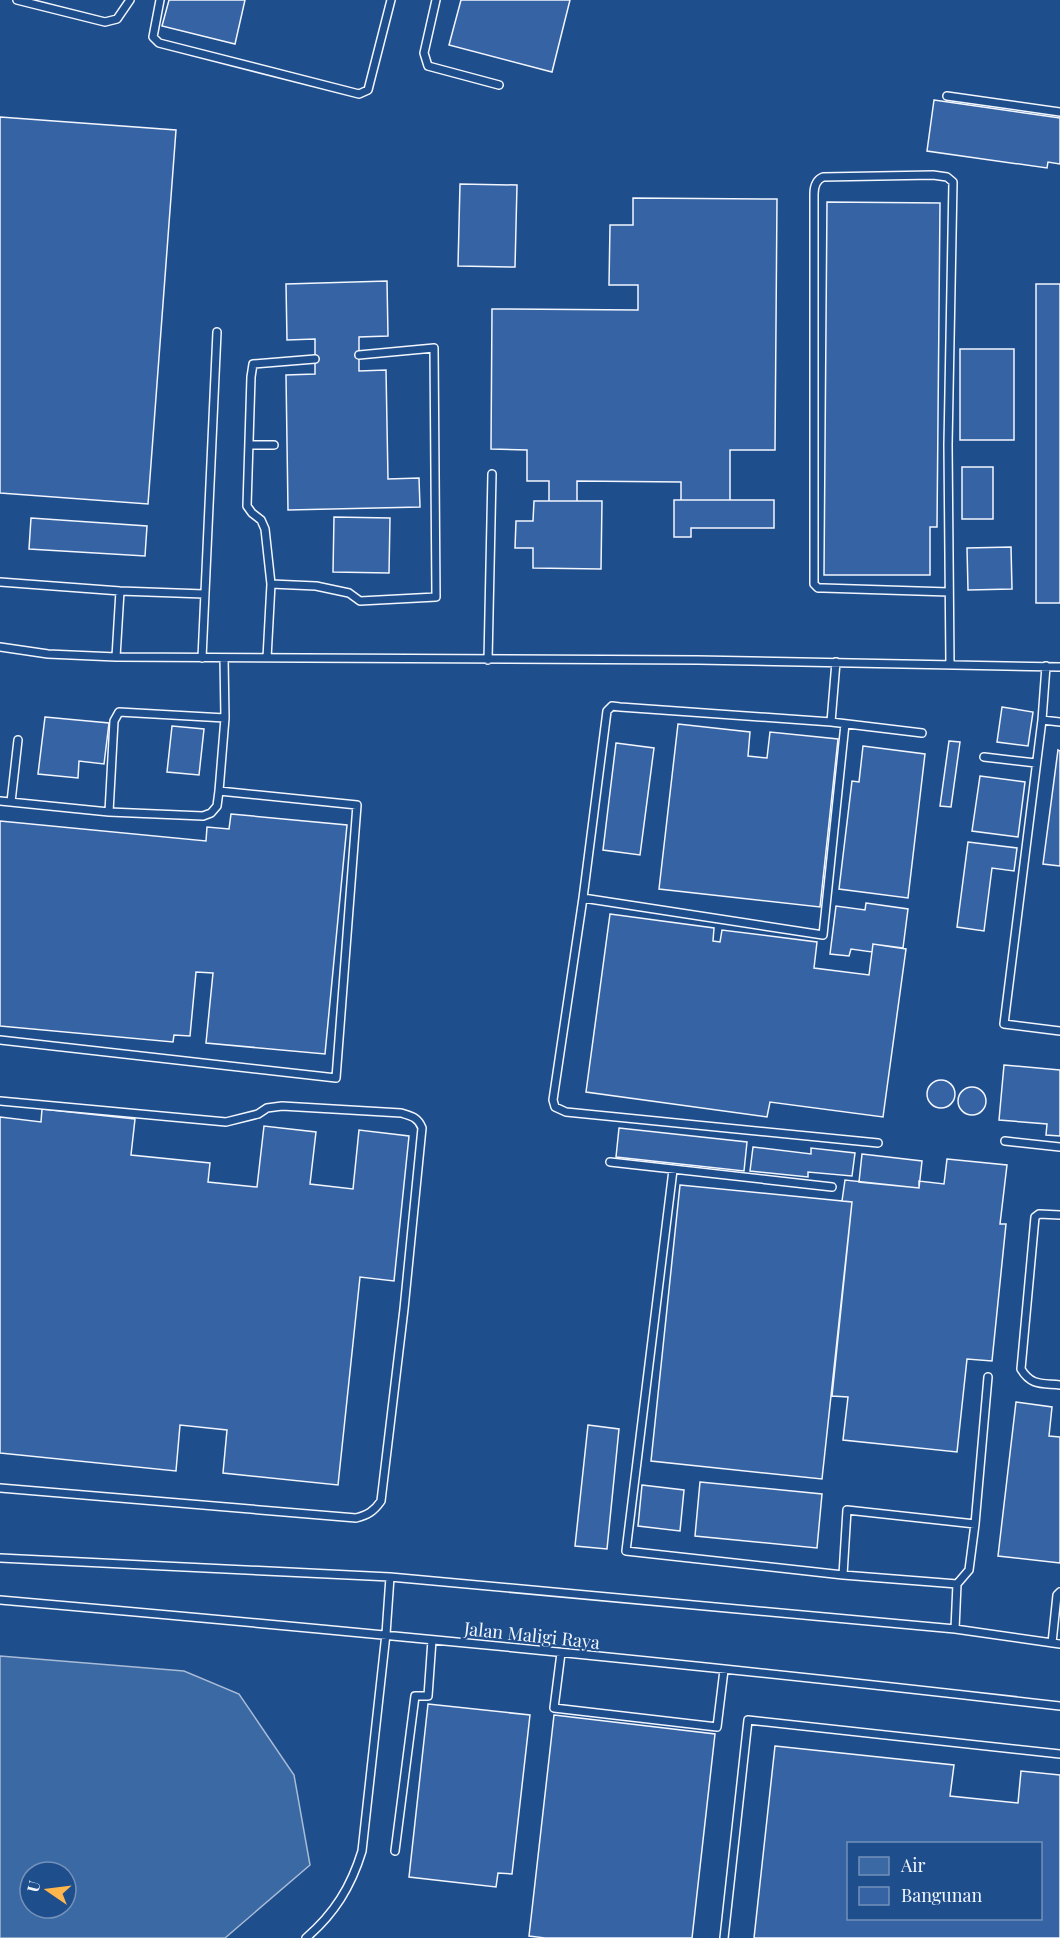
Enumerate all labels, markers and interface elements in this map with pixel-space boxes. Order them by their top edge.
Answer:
street label: Jalan Maligi Raya [462,1616,601,1654]
legend [847,1842,1042,1920]
text: Air [900,1853,926,1877]
north arrow [18,1860,78,1920]
text: U [21,1878,44,1894]
text: Bangunan [901,1883,982,1907]

